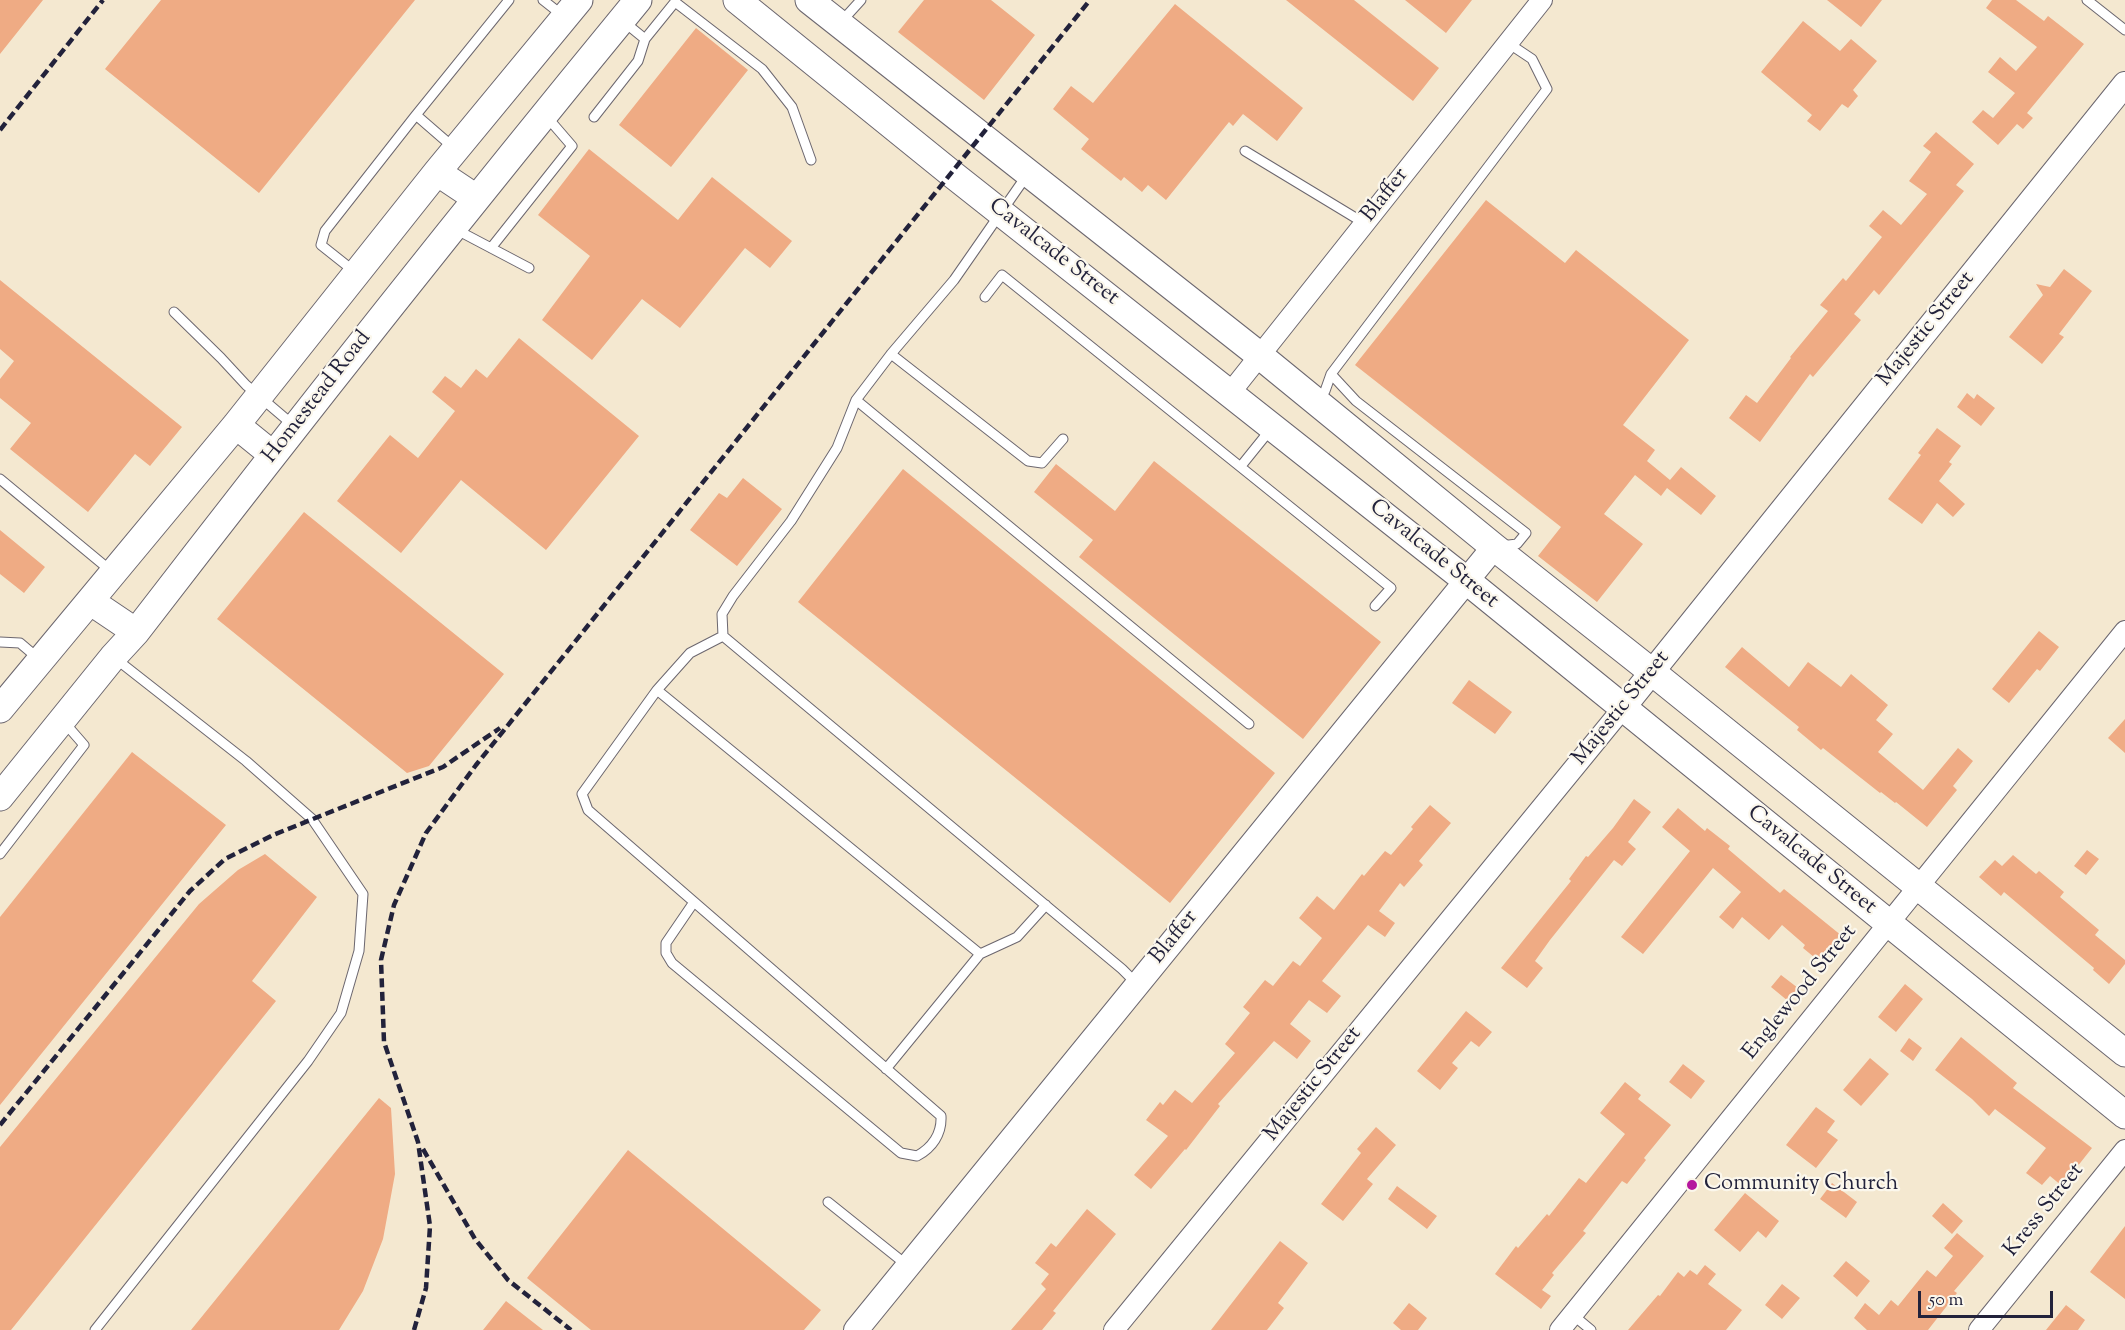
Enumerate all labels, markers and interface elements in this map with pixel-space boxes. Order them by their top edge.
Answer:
street label: Blaffer [1357,164,1415,228]
street label: Cavalcade Street [982,194,1124,312]
street label: Majestic Street [1873,267,1981,393]
street label: Homestead Road [258,327,378,469]
street label: Cavalcade Street [1363,495,1503,615]
street label: Majestic Street [1568,646,1676,772]
street label: Cavalcade Street [1741,801,1881,921]
street label: Blaffer [1145,906,1205,970]
street label: Englewood Street [1738,920,1864,1066]
street label: Majestic Street [1260,1022,1368,1148]
street label: Kress Street [1999,1159,2091,1263]
place label: Community Church [1704,1172,1898,1198]
marker: Community Church [1685,1178,1699,1192]
scale bar [1921,1279,2056,1317]
text: 50 m [1929,1288,1963,1314]

